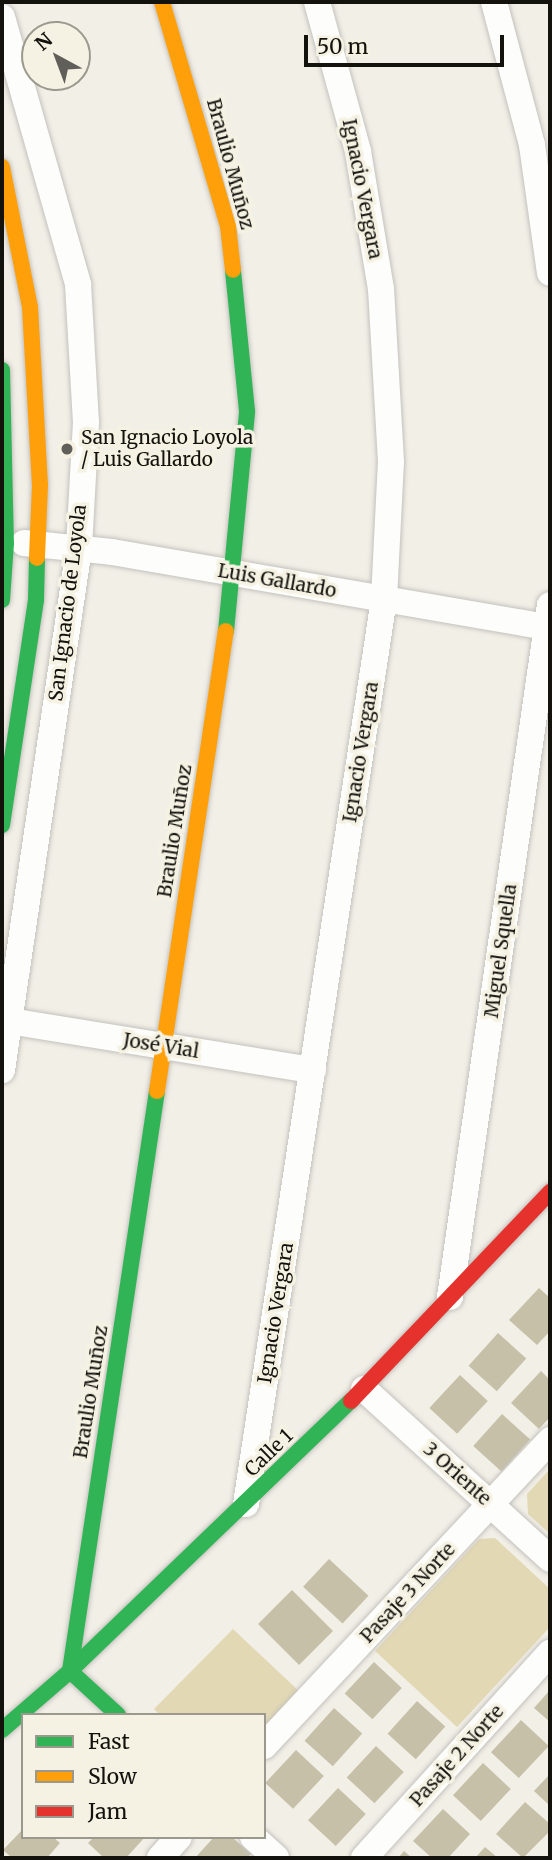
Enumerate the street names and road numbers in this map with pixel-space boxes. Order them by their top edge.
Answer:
street label: Braulio Muñoz [202,96,258,232]
street label: Ignacio Vergara [337,117,387,261]
street label: San Ignacio de Loyola [45,503,91,703]
street label: Luis Gallardo [216,559,338,603]
street label: Ignacio Vergara [339,680,383,824]
street label: Braulio Muñoz [153,763,197,899]
street label: Miguel Squella [480,883,522,1019]
street label: José Vial [122,1029,200,1063]
street label: Ignacio Vergara [254,1241,298,1385]
street label: Braulio Muñoz [69,1324,113,1460]
street label: Calle 1 [240,1425,298,1481]
street label: 3 Oriente [419,1438,495,1510]
street label: Pasaje 3 Norte [356,1538,460,1648]
street label: Pasaje 2 Norte [405,1700,509,1812]

